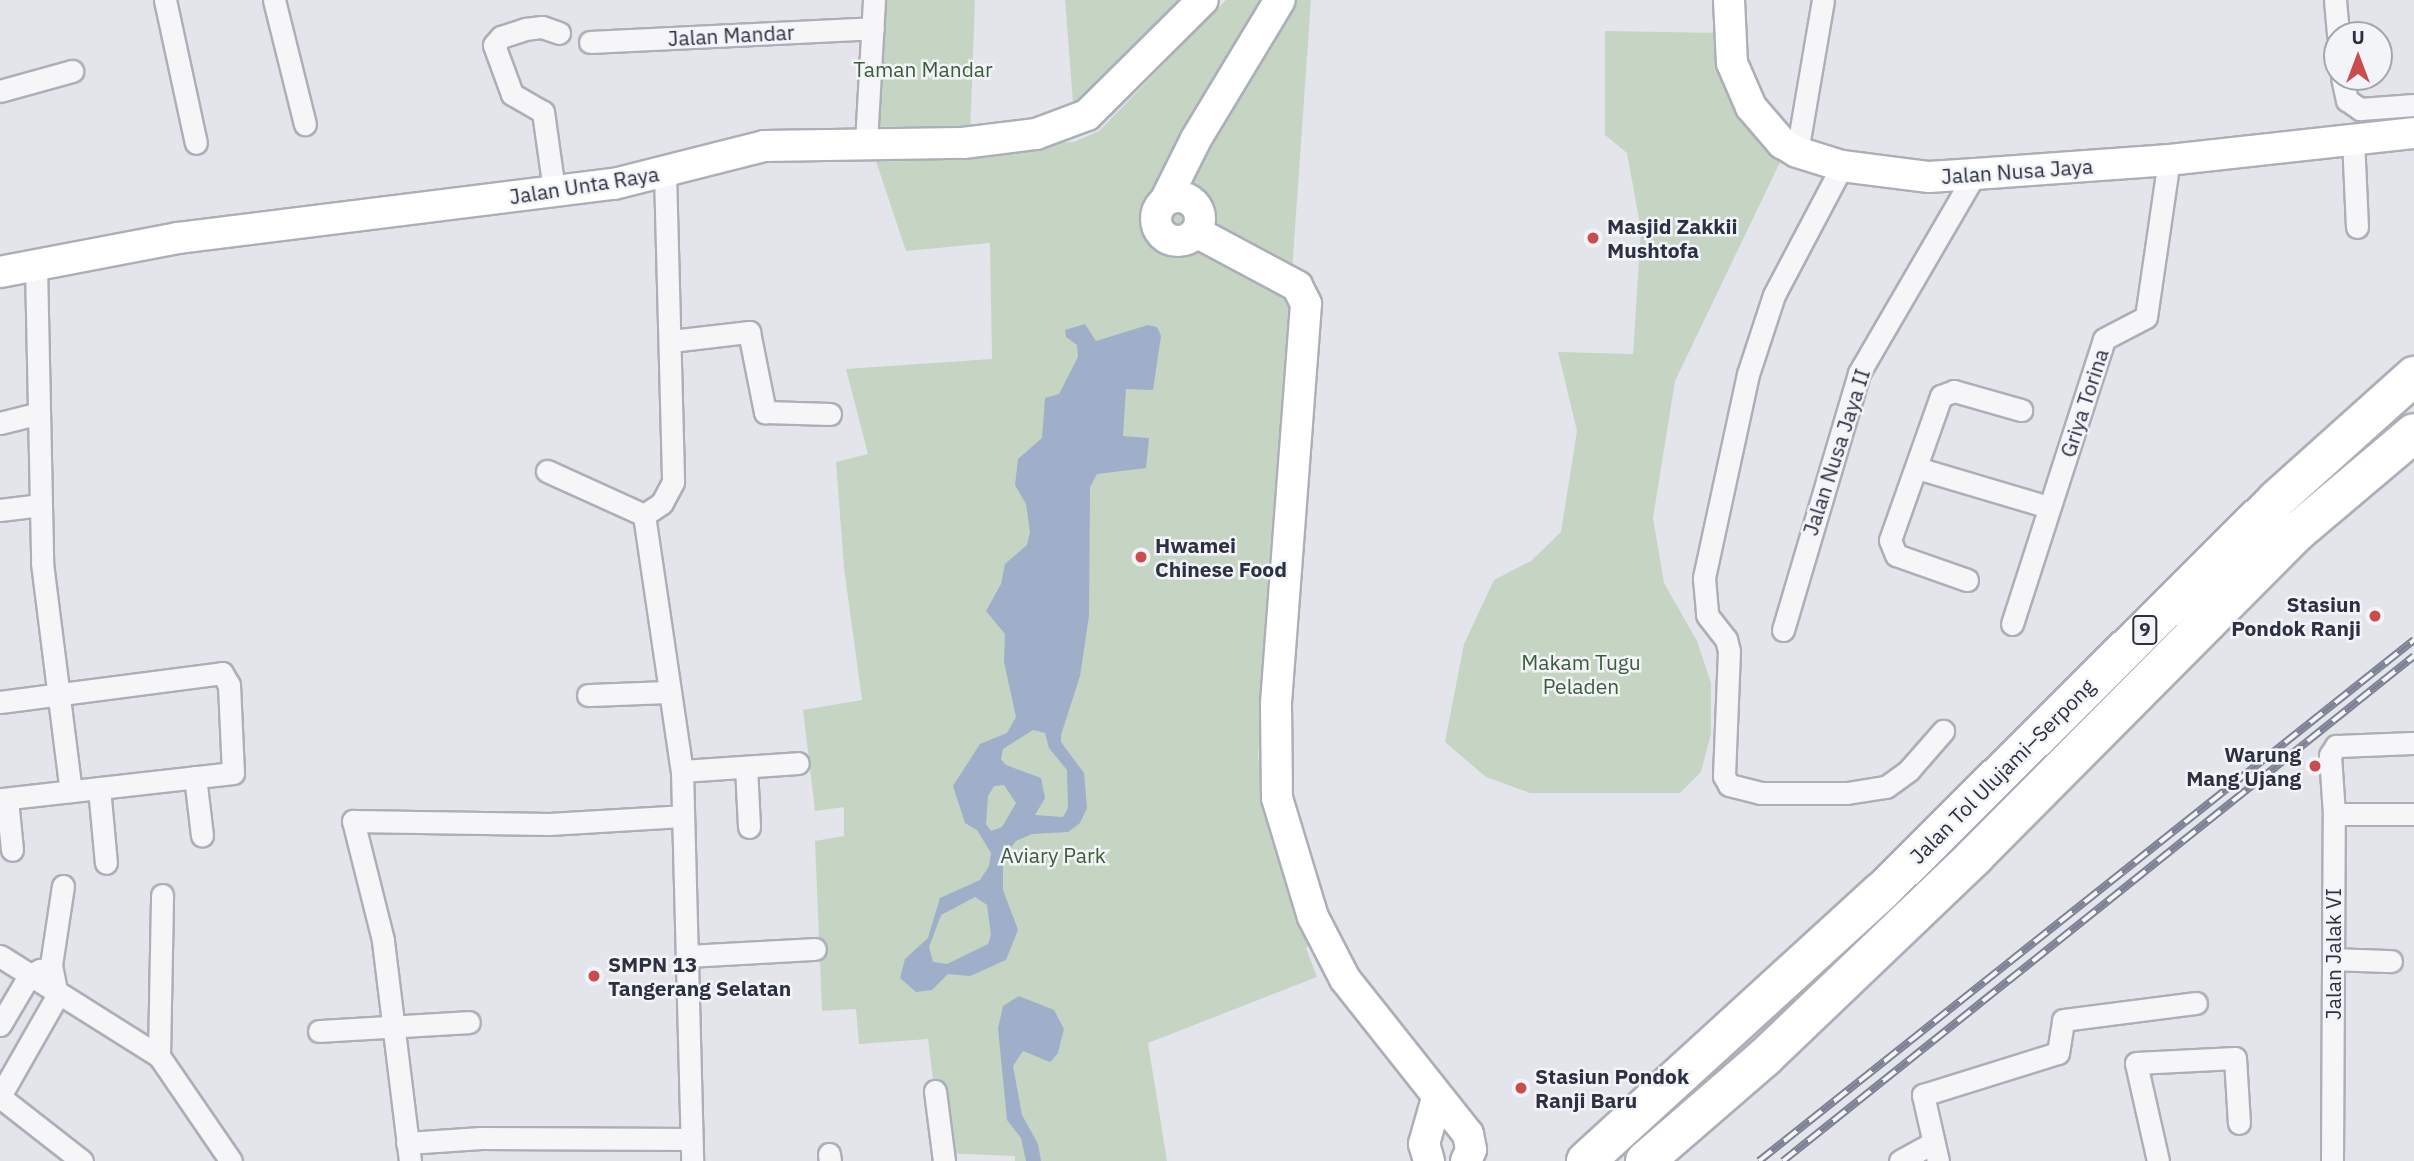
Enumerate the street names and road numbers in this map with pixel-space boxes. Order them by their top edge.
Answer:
street label: Jalan Mandar [667,19,795,51]
street label: Jalan Nusa Jaya [1940,153,2094,189]
street label: Jalan Unta Raya [507,161,661,209]
street label: Griya Torina [2055,346,2113,460]
street label: Jalan Nusa Jaya II [1797,365,1875,539]
road number: 9 [2131,614,2159,646]
street label: Jalan Tol Ulujami–Serpong [1904,673,2100,869]
street label: Jalan Jalak VI [2320,888,2346,1020]

